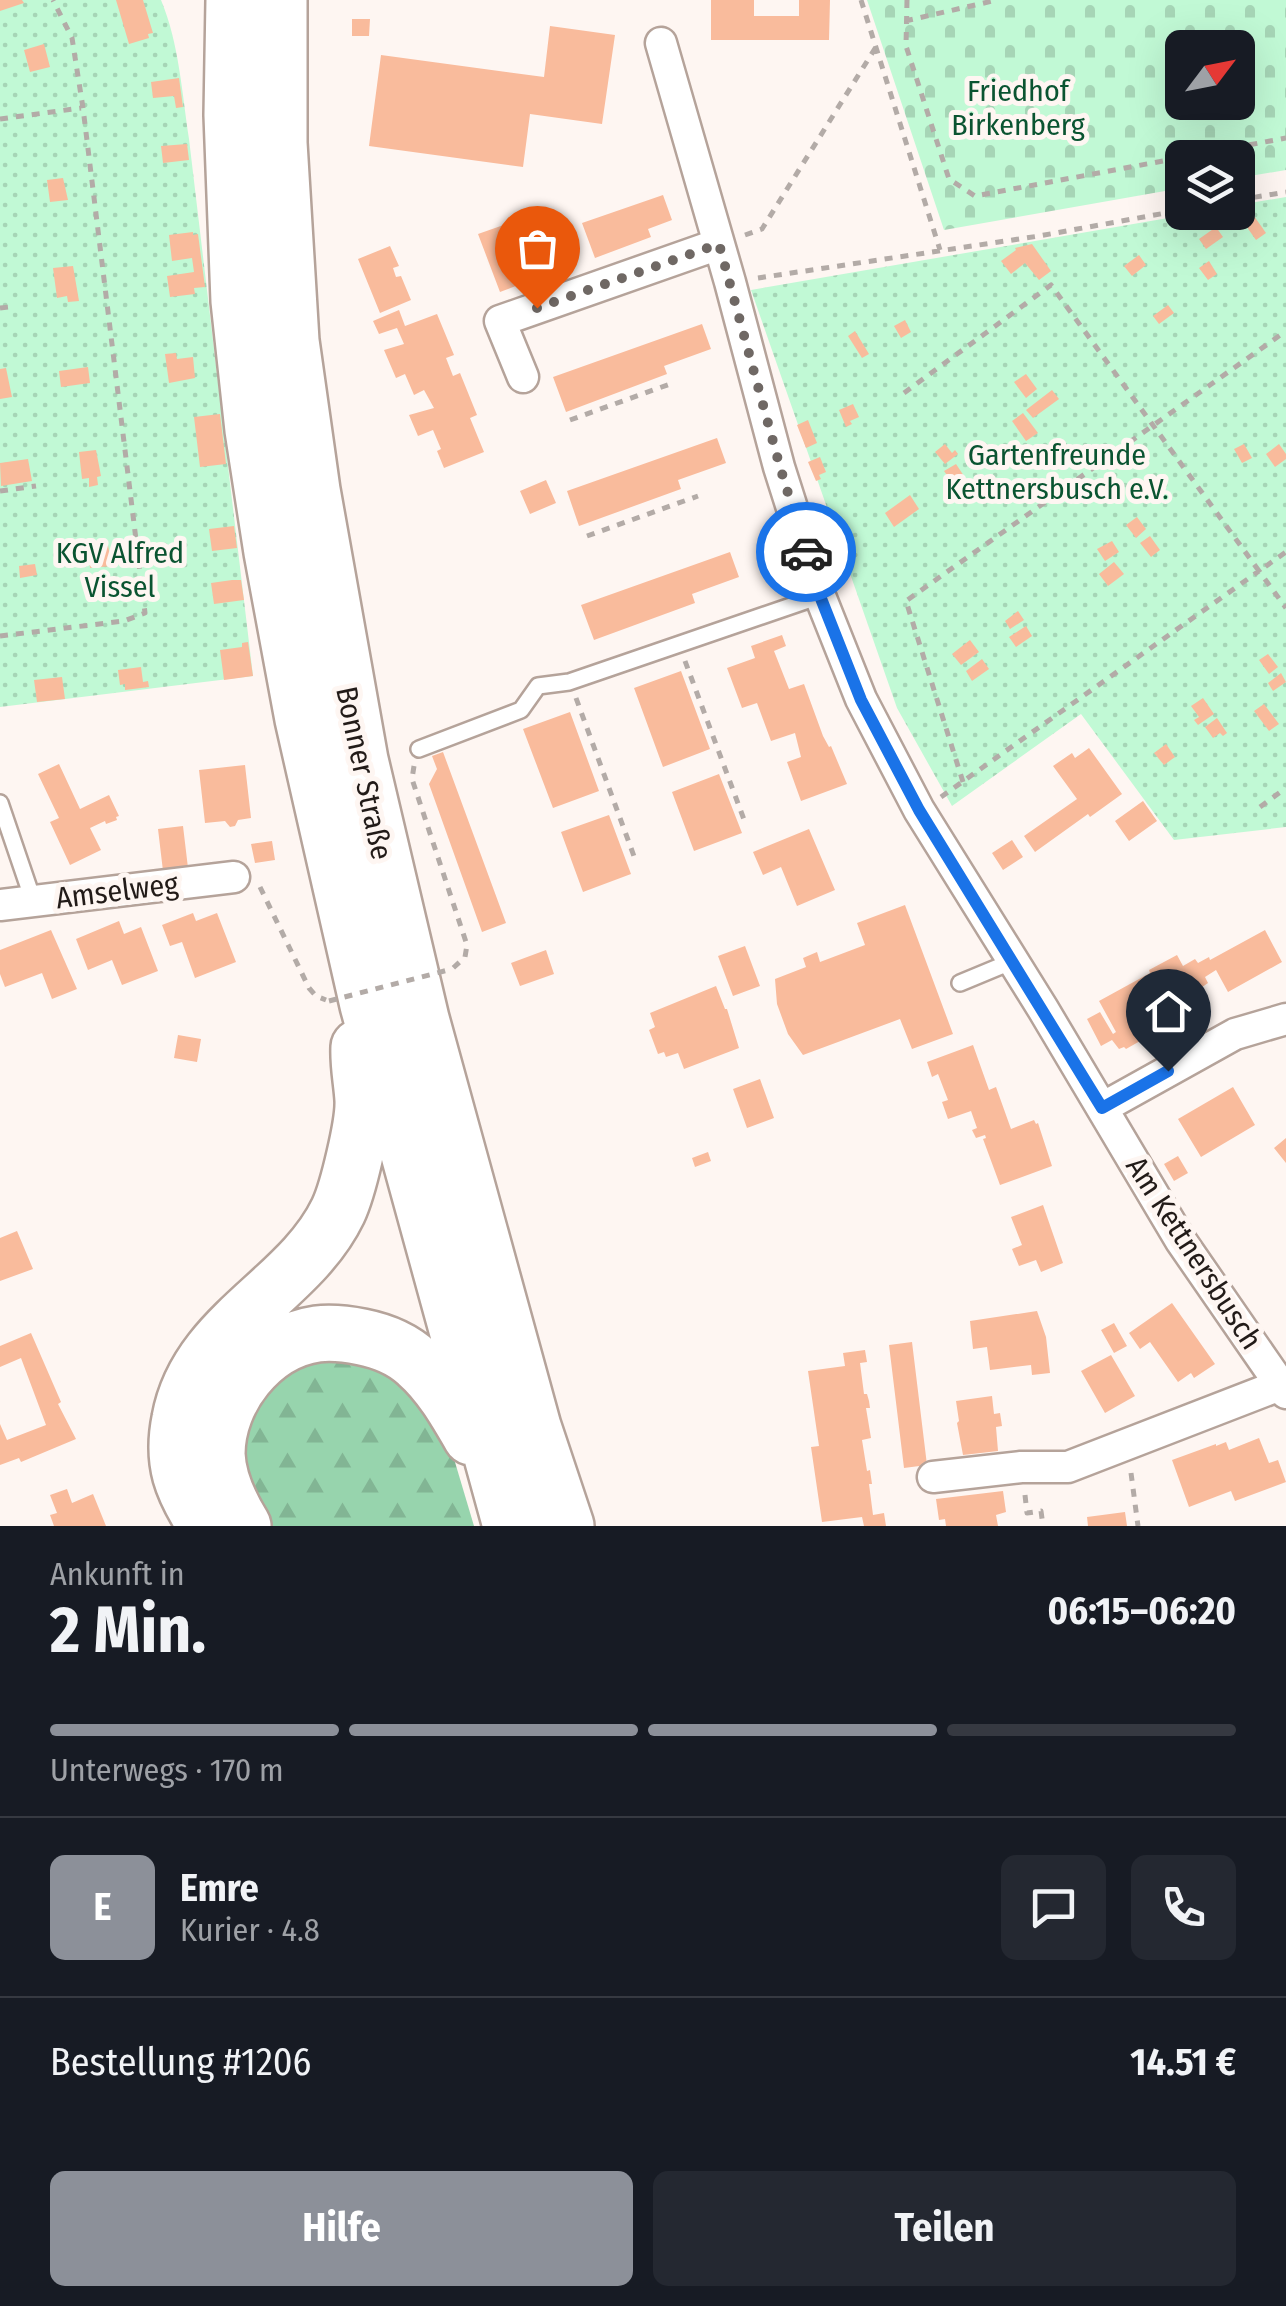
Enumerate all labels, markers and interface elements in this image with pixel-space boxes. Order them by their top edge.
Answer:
north arrow [1165,30,1255,120]
map controls [1165,30,1255,230]
park label: Friedhof Birkenberg [951,73,1086,143]
button: layers [1165,140,1255,230]
pin [495,206,580,309]
icon: bag [510,221,565,276]
park label: Gartenfreunde Kettnersbusch e.V. [945,437,1169,507]
courier [756,502,856,602]
icon: car [779,525,834,580]
park label: KGV Alfred Vissel [56,535,184,605]
street label: Bonner Straße [328,683,400,863]
street label: Amselweg [54,866,181,916]
pin [1126,969,1211,1072]
icon: home [1141,984,1196,1039]
street label: Am Kettnersbusch [1118,1150,1270,1356]
text: Ankunft in [50,1555,185,1593]
text: 06:15–06:20 [1048,1588,1236,1634]
text: 2 Min. [50,1591,206,1669]
text: Unterwegs · 170 m [50,1751,284,1789]
button: chat [1001,1855,1106,1960]
button: phone [1131,1855,1236,1960]
text: Emre [180,1865,259,1911]
text: E [93,1884,112,1930]
text: Kurier · 4.8 [180,1911,320,1949]
text: Bestellung #1206 [50,2039,311,2085]
text: 14.51 € [1130,2039,1236,2085]
button: Hilfe [50,2171,633,2286]
button: Teilen [653,2171,1236,2286]

